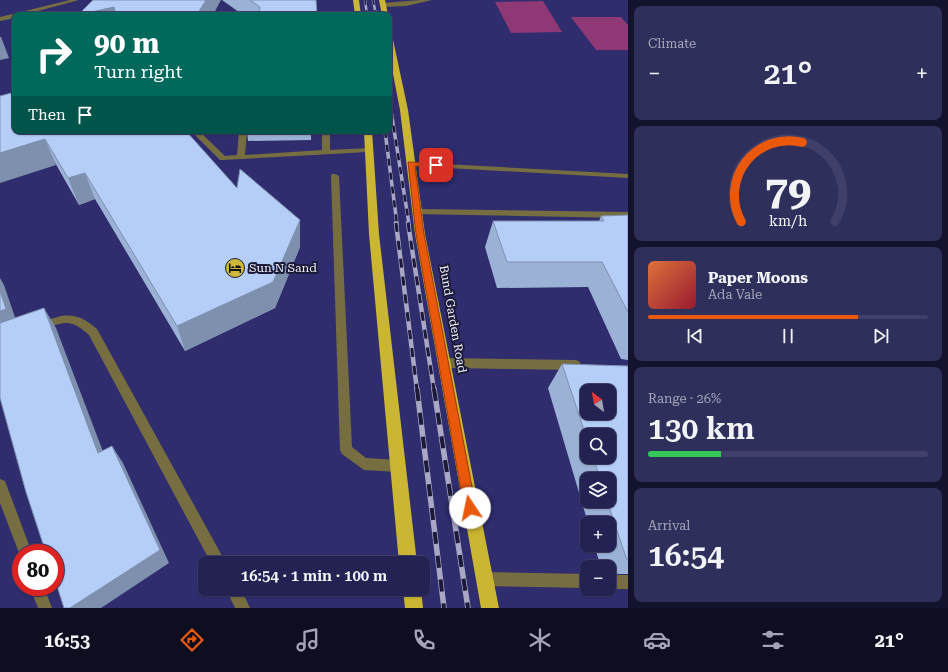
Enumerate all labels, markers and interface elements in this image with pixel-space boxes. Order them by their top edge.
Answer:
text: 90 m [94,27,159,60]
icon: right [28,28,80,80]
text: Climate [648,36,696,51]
text: 21° [764,56,812,91]
text: Turn right [94,61,182,82]
text: − [648,61,660,86]
text: + [916,61,928,86]
icon: arrive [74,104,96,126]
text: Then [28,106,66,124]
pin [419,148,453,182]
icon: arrive [425,154,447,176]
text: 79 [765,165,811,214]
text: km/h [769,212,807,228]
hotel icon: Sun N Sand [224,257,246,279]
place label: Sun N Sand [249,261,317,275]
street label: Bund Garden Road [437,264,469,374]
text: Paper Moons [708,269,808,287]
text: Ada Vale [708,287,762,302]
icon: previous [684,325,706,347]
icon: pause [777,325,799,347]
icon: next [870,325,892,347]
north arrow [580,384,616,420]
map controls [580,384,616,596]
text: Range · 26% [648,391,721,406]
text: 130 km [648,411,755,446]
button: search [580,428,616,464]
button: layers [580,472,616,508]
position arrow [449,487,491,529]
button: + [580,516,616,552]
text: Arrival [648,518,690,533]
text: 16:54 [648,538,724,573]
speed limit sign: 80 [12,544,64,596]
button: − [580,560,616,596]
text: 16:54 · 1 min · 100 m [241,567,387,585]
icon: directions [178,626,206,654]
icon: music [294,626,322,654]
icon: phone [410,626,438,654]
icon: climate [526,626,554,654]
icon: car [643,626,671,654]
icon: filters [759,626,787,654]
text: 16:53 [44,630,90,651]
text: 21° [875,630,904,651]

